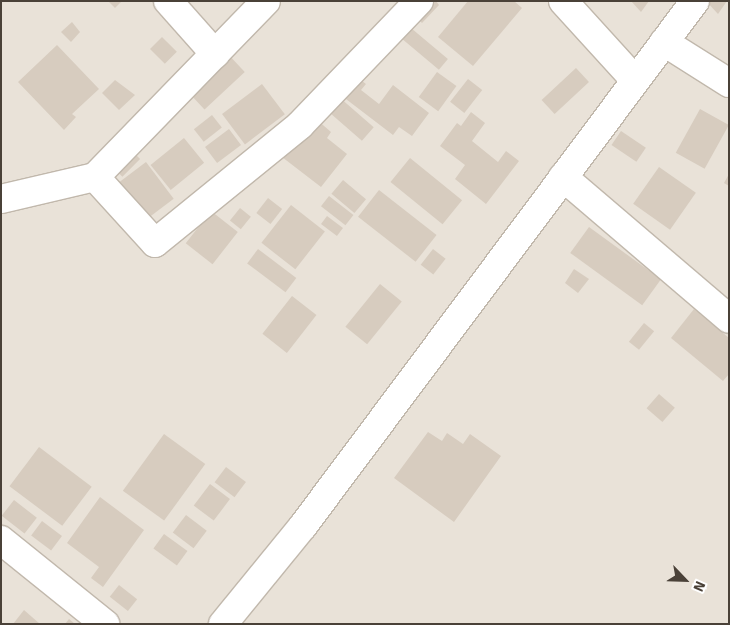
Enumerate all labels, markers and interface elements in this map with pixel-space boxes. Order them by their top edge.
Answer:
north arrow [660,555,710,605]
text: N [689,578,709,594]

